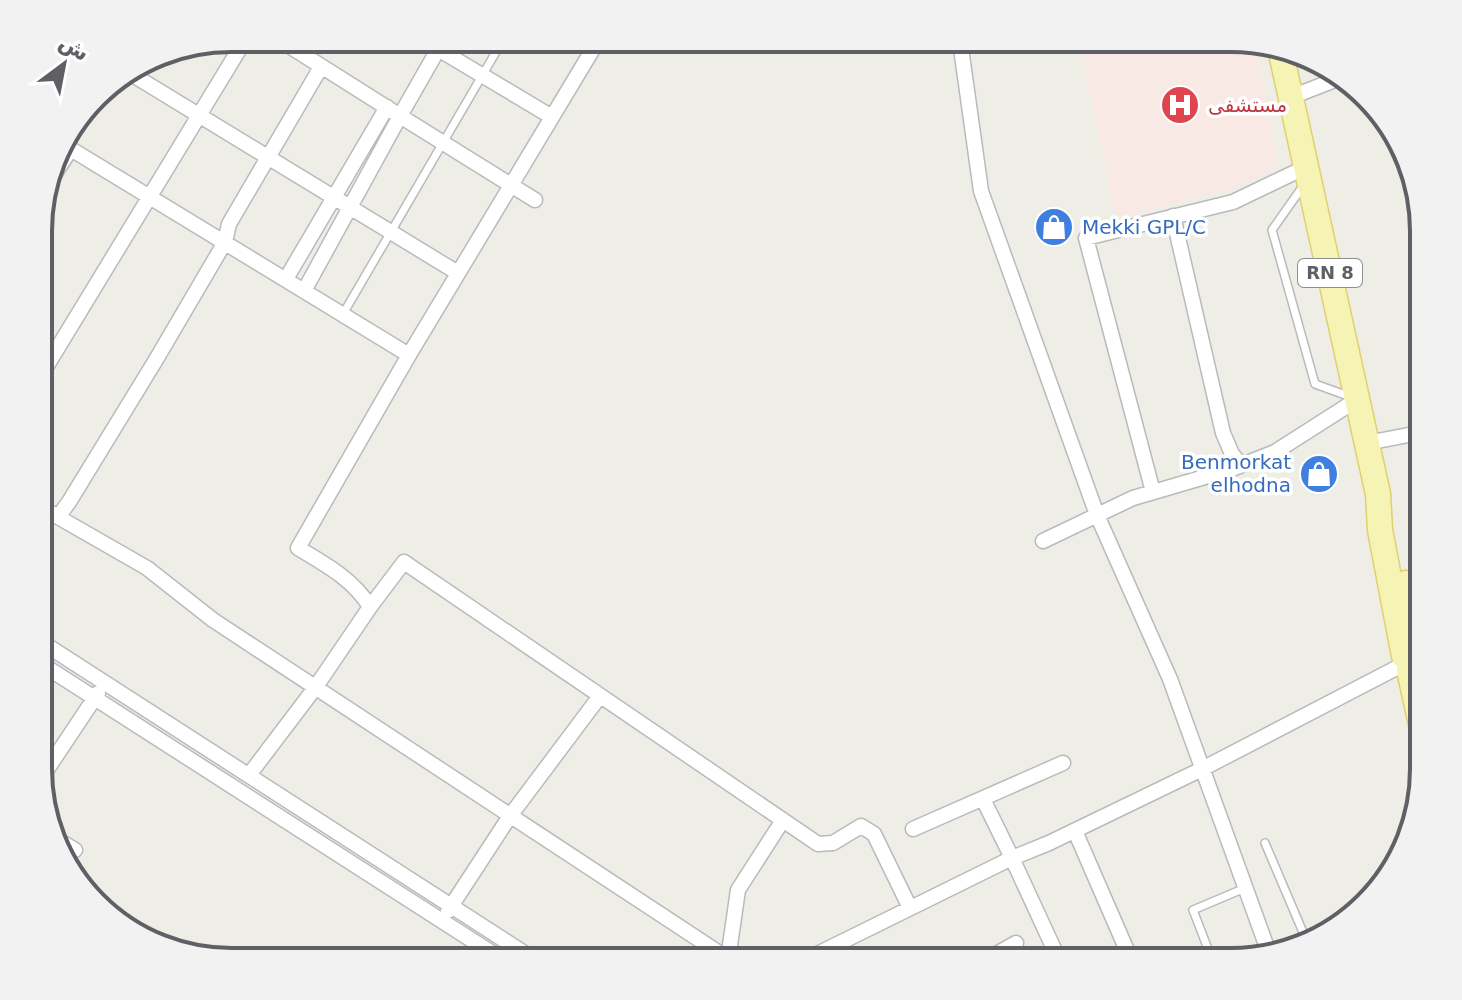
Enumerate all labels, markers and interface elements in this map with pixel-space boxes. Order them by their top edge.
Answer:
north arrow [24,24,104,104]
text: ش [55,29,94,66]
hospital icon: مستشفى [1159,84,1201,126]
place label: مستشفى [1208,93,1287,117]
shop icon: Mekki GPL/C [1033,206,1075,248]
place label: Mekki GPL/C [1082,215,1206,239]
road number: RN 8 [1298,259,1362,287]
place label: Benmorkat elhodna [1181,450,1291,497]
shop icon: Benmorkat elhodna [1298,453,1340,495]

